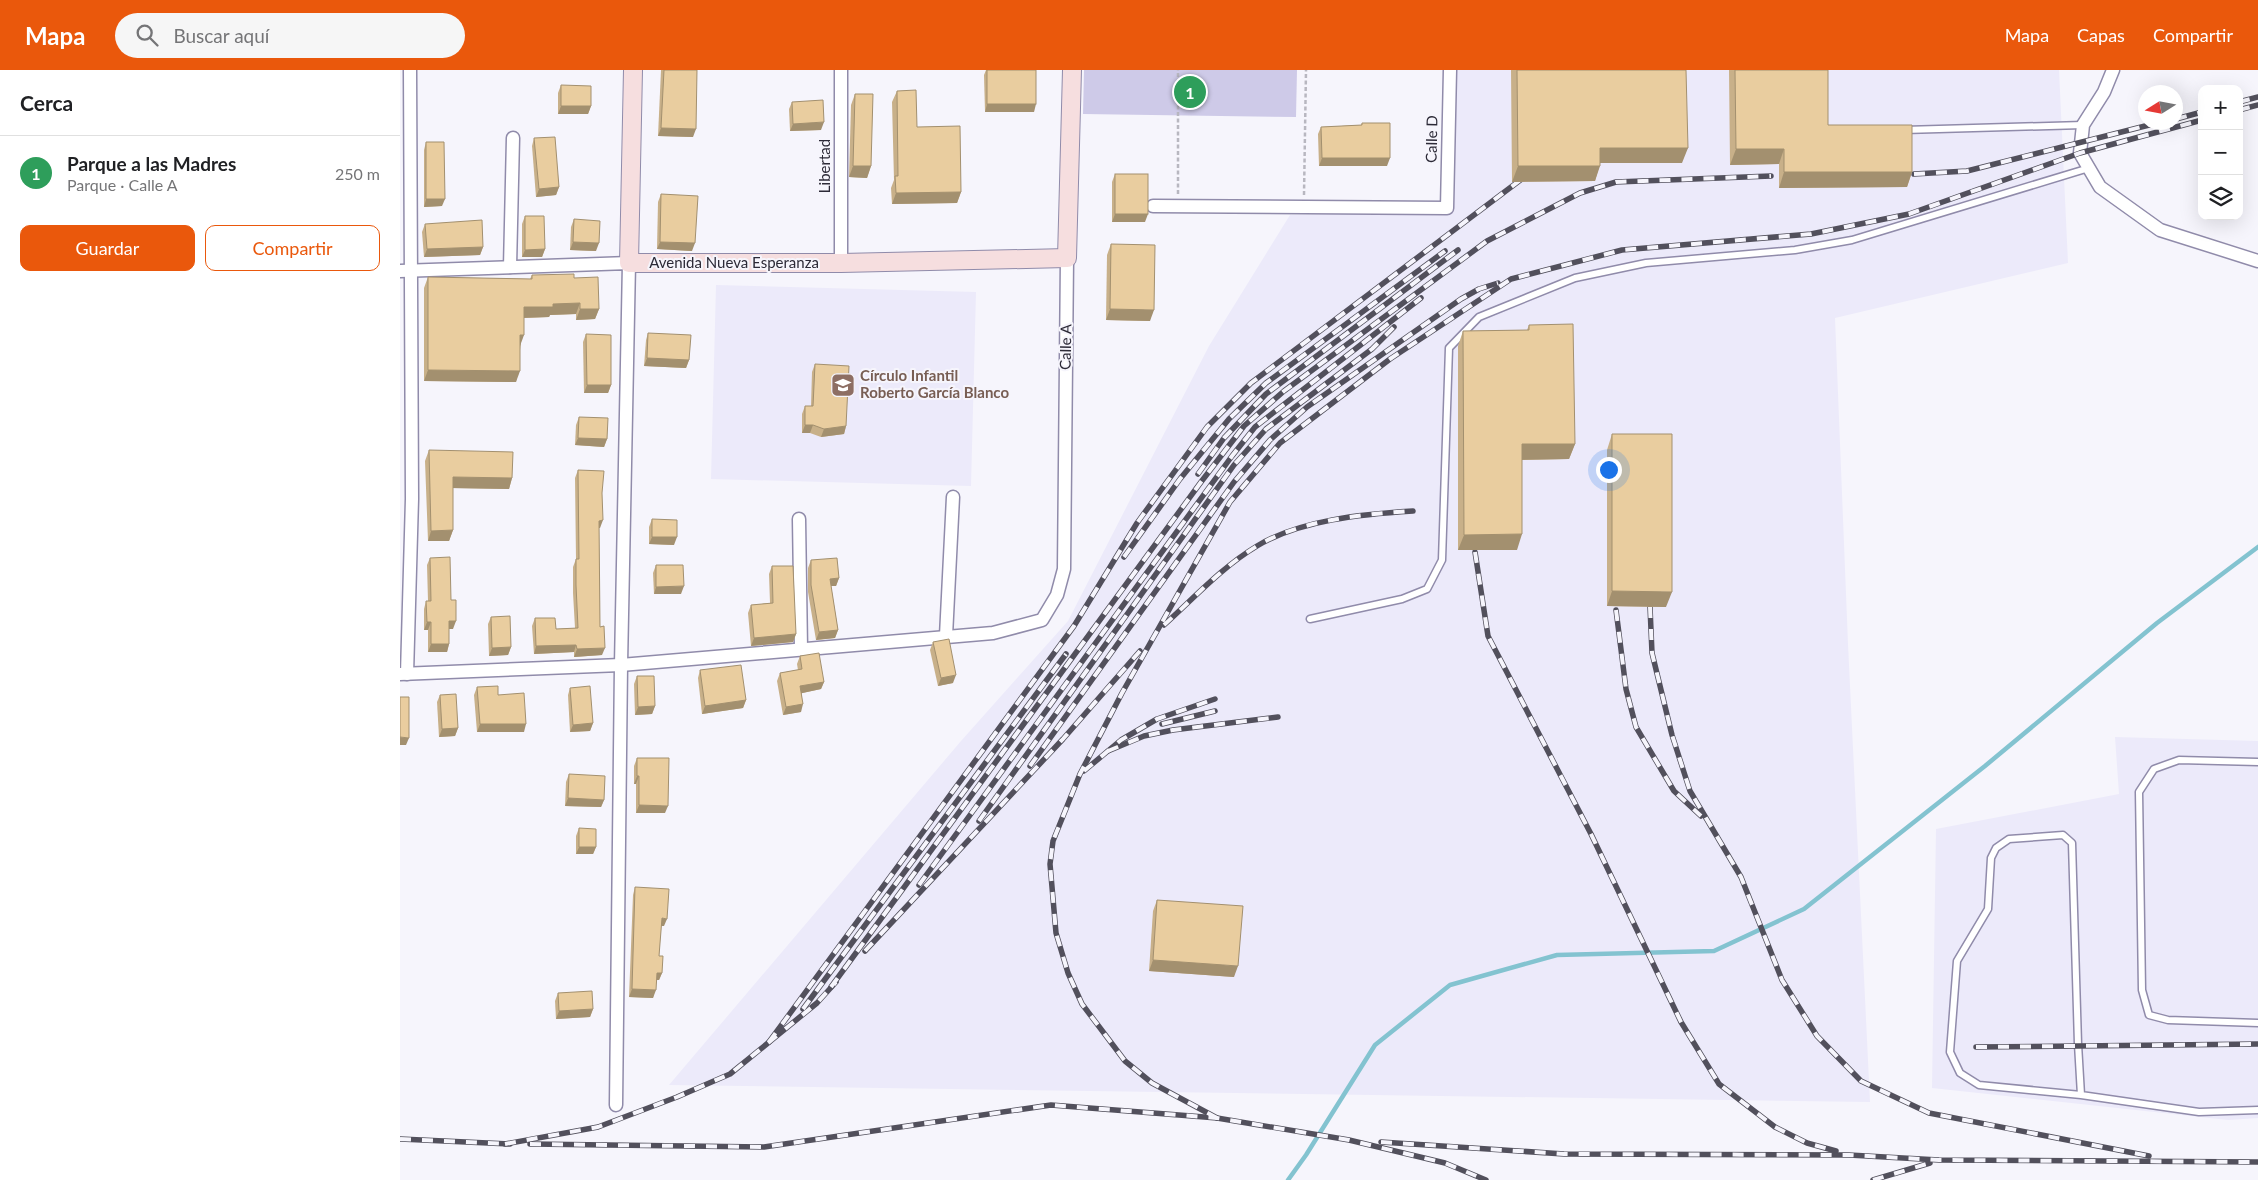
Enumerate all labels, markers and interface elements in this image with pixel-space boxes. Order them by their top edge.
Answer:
search box [115,13,465,58]
text: Mapa [25,21,85,50]
icon: search [133,21,161,49]
text: Buscar aquí [173,24,269,47]
text: Mapa [2005,24,2049,46]
text: Capas [2077,24,2125,46]
text: Compartir [2153,24,2233,46]
pin: 1 [1174,73,1206,111]
north arrow [2138,85,2183,130]
map controls [2198,85,2243,220]
button: + [2198,85,2243,130]
text: Cerca [20,90,73,115]
street label: Calle D [1422,115,1440,163]
button: − [2198,130,2243,175]
street label: Libertad [815,139,833,193]
text: Parque a las Madres [67,152,236,175]
text: 1 [31,164,41,183]
text: 250 m [335,164,380,183]
text: Parque · Calle A [67,175,178,194]
button: layers [2198,175,2243,220]
button: Guardar [20,225,195,271]
button: Compartir [205,225,380,271]
street label: Avenida Nueva Esperanza [649,253,819,271]
street label: Calle A [1056,323,1074,370]
place label: Círculo Infantil Roberto García Blanco [860,366,1009,401]
school or university icon: Círculo Infantil Roberto García Blanco [830,372,856,398]
your location [1596,457,1622,483]

